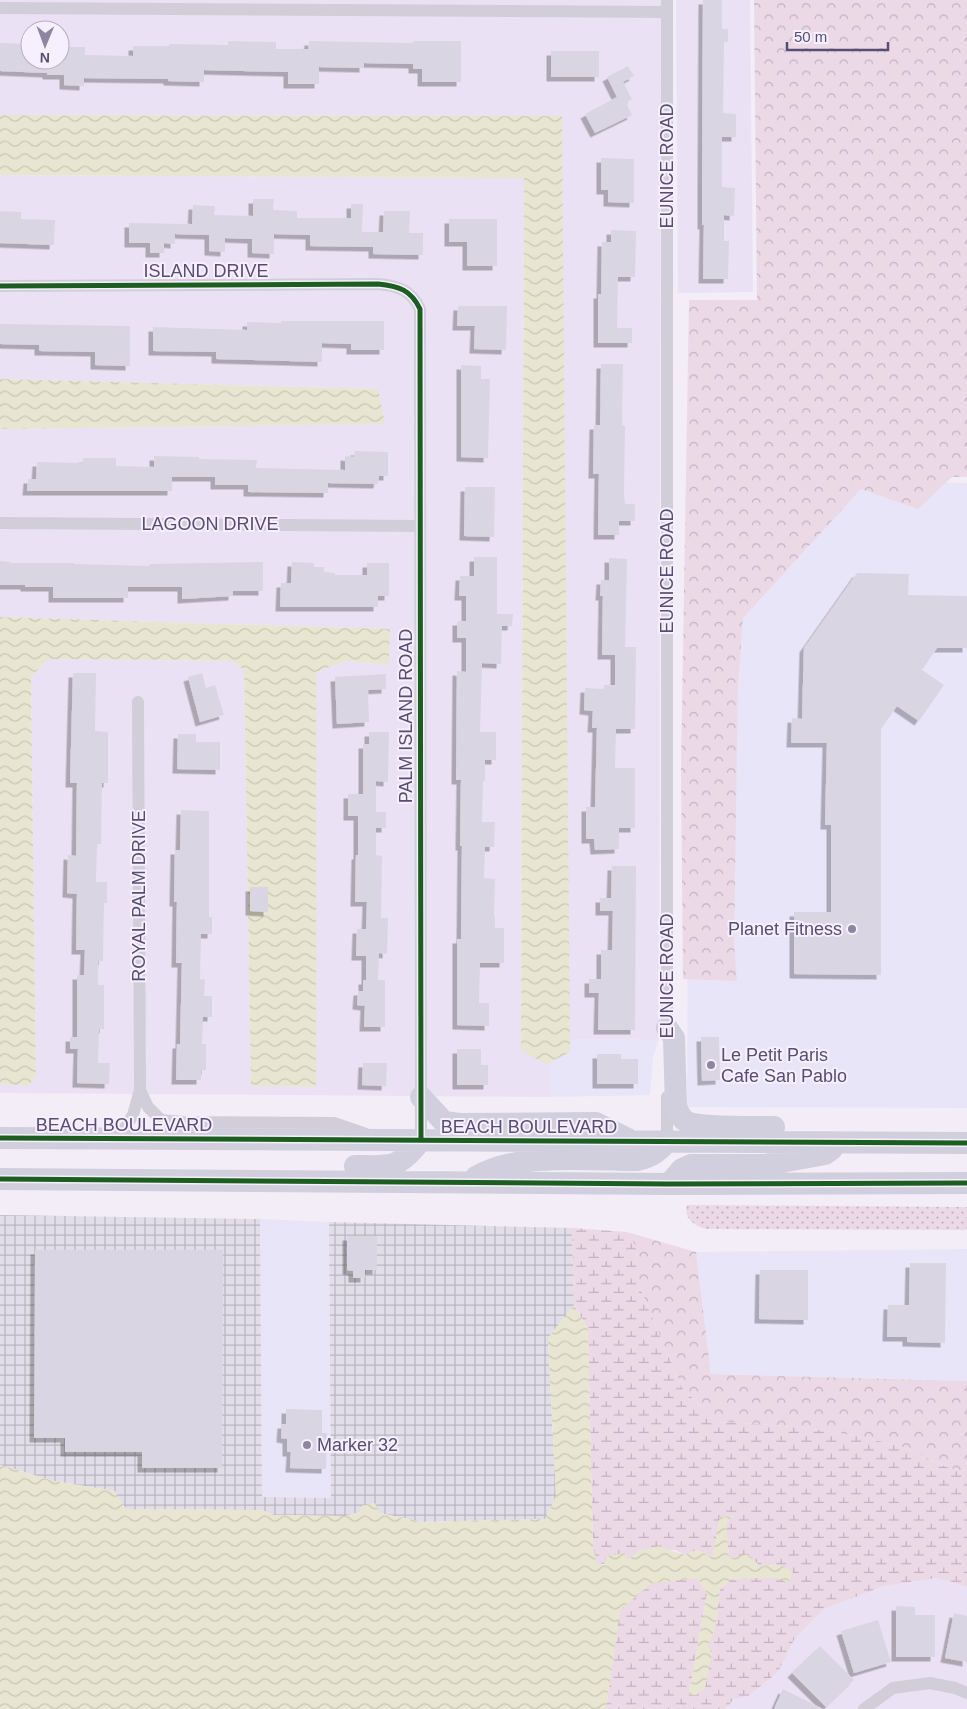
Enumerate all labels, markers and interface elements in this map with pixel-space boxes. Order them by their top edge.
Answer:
north arrow [20,20,70,70]
scale bar [787,20,888,52]
text: 50 m [794,28,827,45]
text: N [40,50,50,66]
street label: EUNICE ROAD [657,103,677,229]
street label: ISLAND DRIVE [143,261,269,281]
street label: EUNICE ROAD [657,508,677,634]
street label: LAGOON DRIVE [141,514,279,534]
street label: PALM ISLAND ROAD [396,629,416,803]
street label: ROYAL PALM DRIVE [129,810,149,982]
street label: EUNICE ROAD [657,913,677,1039]
place label: Planet Fitness [728,919,842,939]
marker: Planet Fitness [846,923,858,935]
place label: Le Petit Paris Cafe San Pablo [721,1045,847,1086]
marker: Le Petit Paris Cafe San Pablo [705,1059,717,1071]
street label: BEACH BOULEVARD [36,1115,212,1135]
street label: BEACH BOULEVARD [441,1117,617,1137]
place label: Marker 32 [317,1435,398,1455]
marker: Marker 32 [301,1439,313,1451]

